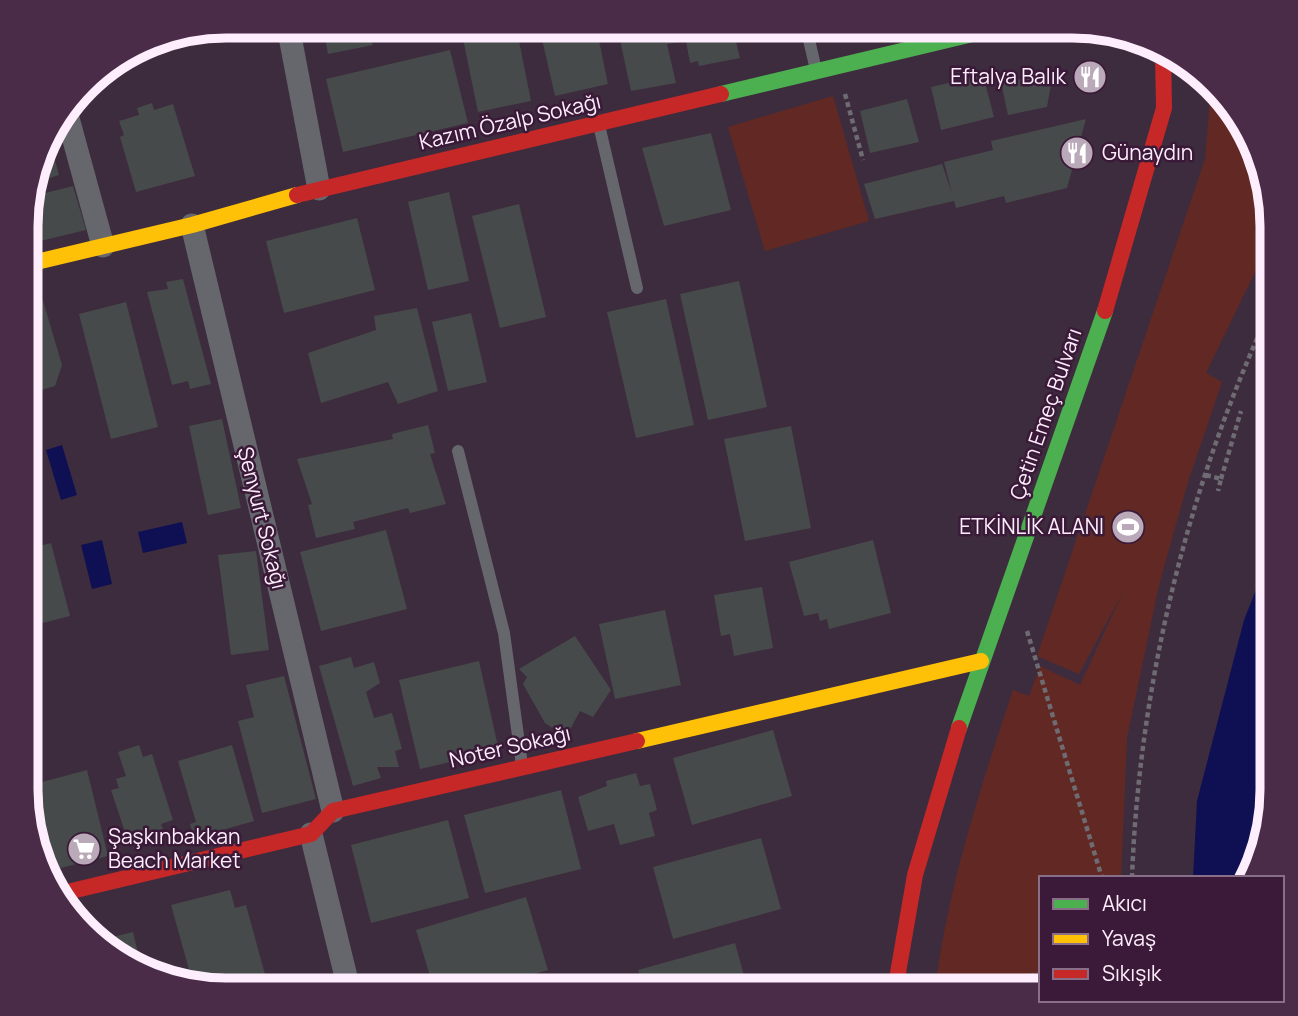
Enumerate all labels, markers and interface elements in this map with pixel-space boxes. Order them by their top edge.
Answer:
restaurant icon: Eftalya Balık [1071,58,1109,96]
place label: Eftalya Balık [950,62,1067,90]
street label: Kazım Özalp Sokağı [416,86,603,156]
restaurant icon: Günaydın [1058,134,1096,172]
place label: Günaydın [1102,138,1193,166]
street label: Çetin Emeç Bulvarı [1003,324,1088,503]
street label: Şenyurt Sokağı [232,444,294,592]
sports icon: ETKİNLİK ALANI [1109,508,1147,546]
place label: ETKİNLİK ALANI [959,512,1104,540]
street label: Noter Sokağı [446,718,573,774]
place label: Şaşkınbakkan Beach Market [108,822,241,874]
supermarket icon: Şaşkınbakkan Beach Market [65,830,103,868]
legend [1039,876,1284,1002]
text: Akıcı [1102,889,1147,917]
text: Yavaş [1102,924,1156,952]
text: Sıkışık [1102,959,1162,987]

